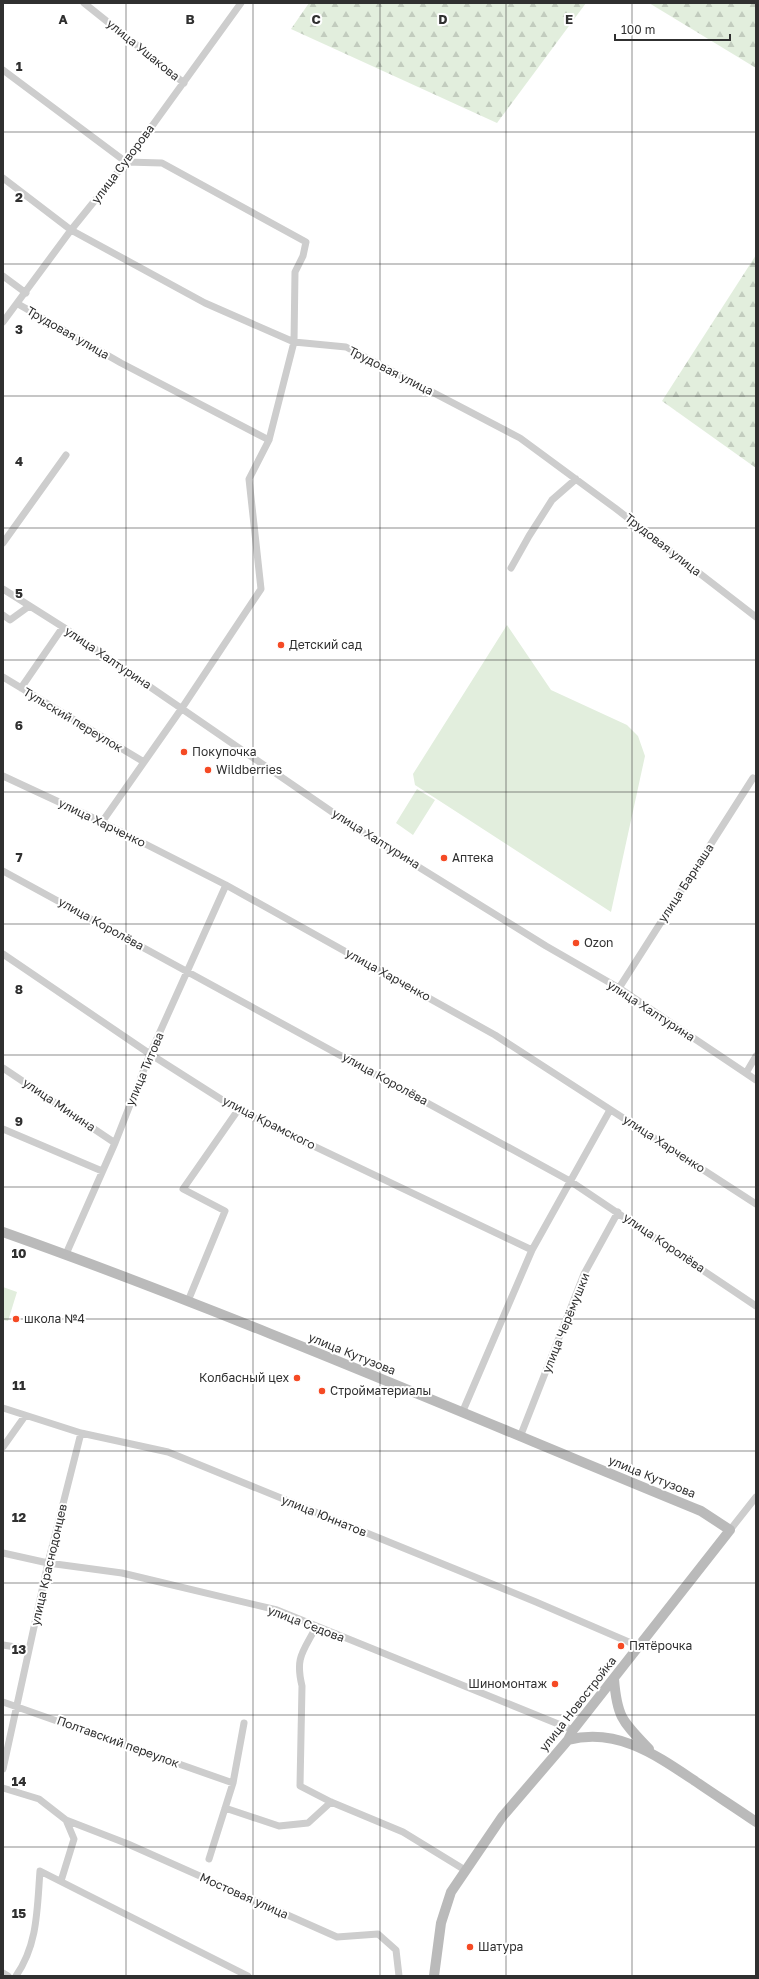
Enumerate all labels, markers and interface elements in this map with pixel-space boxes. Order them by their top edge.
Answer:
text: A [58,11,68,27]
text: B [185,11,195,27]
text: C [311,11,321,27]
text: D [438,11,448,27]
text: E [565,11,573,27]
street label: улица Ушакова [104,16,183,84]
scale bar [615,16,730,42]
text: 100 m [621,22,655,37]
text: 1 [16,58,23,74]
street label: улица Суворова [88,121,157,206]
text: 2 [15,189,23,205]
street label: Трудовая улица [24,303,112,362]
text: 3 [15,321,23,337]
street label: Трудовая улица [346,343,436,398]
text: 4 [15,453,23,469]
street label: Трудовая улица [622,510,705,579]
text: 5 [15,585,23,601]
street label: улица Халтурина [62,623,155,692]
place label: Детский сад [289,637,362,652]
marker: Детский сад [276,640,286,650]
street label: Тульский переулок [21,684,126,755]
text: 6 [15,717,23,733]
place label: Покупочка [192,744,257,759]
marker: Покупочка [179,747,189,757]
place label: Wildberries [216,762,282,777]
marker: Wildberries [203,765,213,775]
street label: улица Харченко [56,795,148,850]
street label: улица Халтурина [329,805,423,872]
street label: улица Барнаша [655,841,717,925]
text: 7 [15,849,23,865]
place label: Аптека [452,850,494,865]
marker: Аптека [439,853,449,863]
street label: улица Королёва [56,894,147,953]
place label: Ozon [584,935,613,950]
marker: Ozon [571,938,581,948]
street label: улица Харченко [343,945,433,1004]
street label: улица Халтурина [605,977,698,1044]
text: 8 [15,981,23,997]
street label: улица Титова [122,1030,167,1108]
street label: улица Королёва [340,1049,431,1108]
street label: улица Минина [20,1075,99,1134]
street label: улица Крамского [220,1093,318,1152]
street label: улица Харченко [620,1111,708,1176]
text: 9 [15,1113,23,1129]
street label: улица Королёва [620,1210,708,1276]
text: 10 [11,1245,27,1261]
street label: улица Черёмушки [539,1270,592,1375]
place label: школа №4 [24,1311,85,1326]
marker: школа №4 [11,1314,21,1324]
street label: улица Кутузова [306,1329,398,1378]
place label: Колбасный цех [199,1370,289,1385]
marker: Колбасный цех [292,1373,302,1383]
text: 11 [12,1377,26,1393]
place label: Стройматериалы [330,1383,431,1398]
marker: Стройматериалы [317,1386,327,1396]
street label: улица Кутузова [606,1452,698,1501]
street label: улица Юннатов [279,1492,369,1540]
street label: улица Краснодонцев [27,1502,70,1627]
text: 12 [12,1509,26,1525]
street label: улица Седова [266,1602,347,1645]
place label: Пятёрочка [629,1638,692,1653]
text: 13 [12,1641,26,1657]
marker: Пятёрочка [616,1641,626,1651]
street label: улица Новостройка [536,1653,619,1754]
place label: Шиномонтаж [468,1676,547,1691]
marker: Шиномонтаж [550,1679,560,1689]
street label: Полтавский переулок [55,1712,182,1771]
text: 14 [12,1773,26,1789]
street label: Мостовая улица [197,1869,291,1922]
text: 15 [12,1905,26,1921]
place label: Шатура [478,1939,523,1954]
marker: Шатура [465,1942,475,1952]

